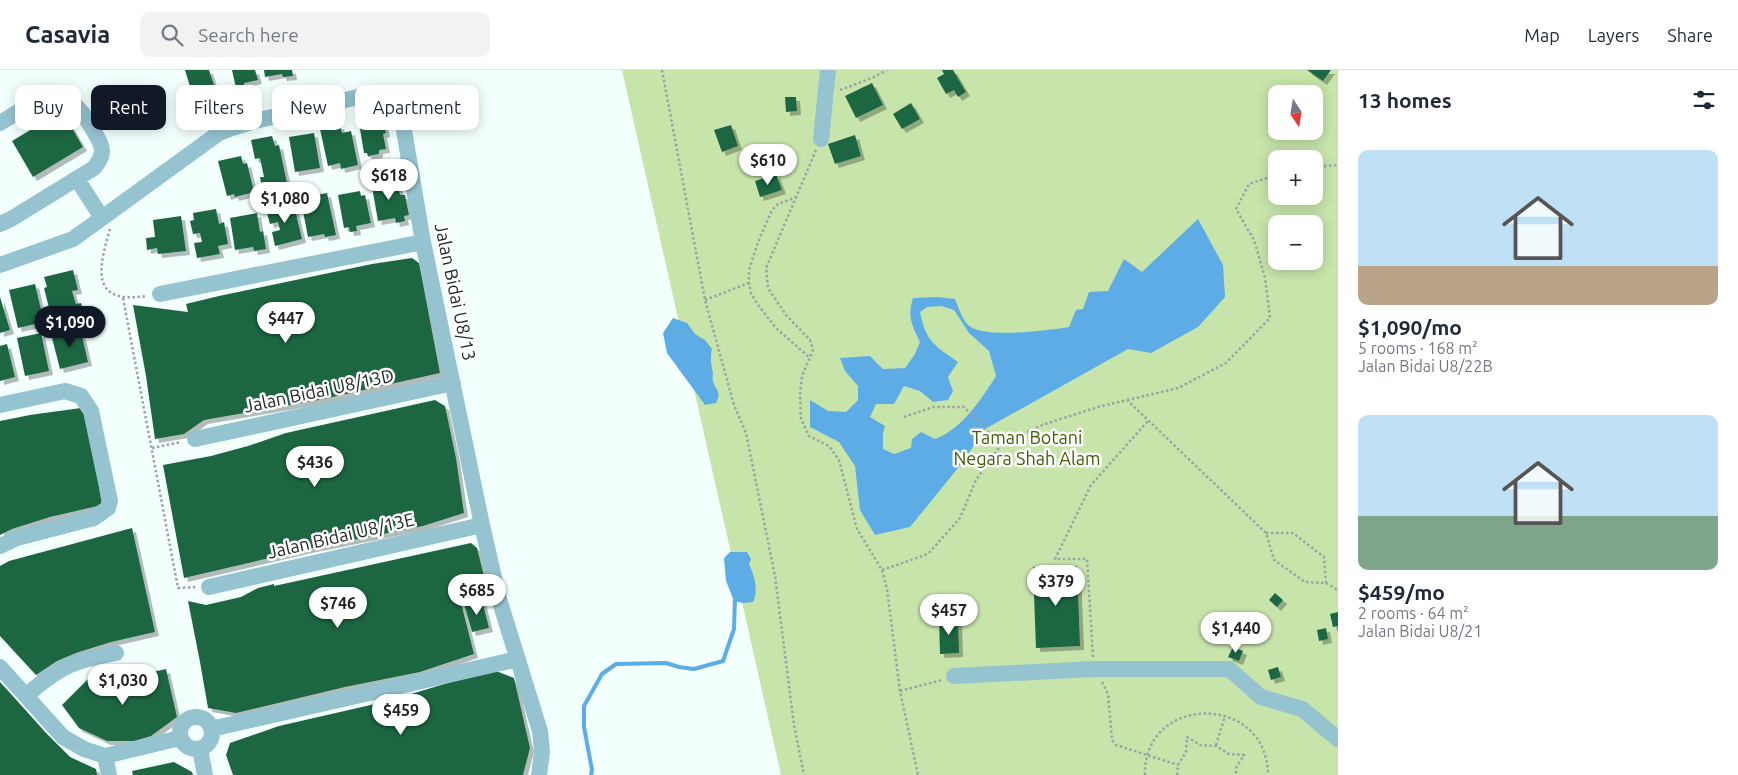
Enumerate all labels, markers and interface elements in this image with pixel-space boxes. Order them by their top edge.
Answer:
search box [140,12,490,57]
text: Casavia [25,21,110,48]
icon: search [158,21,186,49]
text: Search here [198,24,299,46]
text: Map [1524,25,1560,45]
text: Layers [1588,25,1639,45]
text: Share [1667,25,1713,45]
chip: Buy [15,85,81,130]
chip: Rent [91,85,166,130]
chip: Filters [176,85,262,130]
chip: New [272,85,345,130]
chip: Apartment [355,85,479,130]
north arrow [1268,85,1322,140]
map controls [1268,85,1323,270]
icon: filters [1690,86,1718,114]
text: 13 homes [1358,88,1452,112]
pin: $610 [738,144,798,186]
button: + [1268,150,1323,205]
text: $610 [750,151,786,169]
pin: $618 [359,158,419,201]
text: $618 [371,166,407,184]
pin: $1,080 [244,182,326,224]
icon: home [1493,183,1583,273]
text: $1,080 [260,189,310,207]
button: − [1268,215,1323,270]
street label: Jalan Bidai U8/13 [432,221,480,362]
pin: $447 [256,302,316,344]
pin: $1,090 [29,306,111,348]
text: $447 [268,309,304,327]
text: $1,090 [45,313,95,331]
text: $1,090/mo [1358,315,1462,339]
text: 5 rooms · 168 m² [1358,339,1478,357]
text: Jalan Bidai U8/22B [1358,357,1493,375]
street label: Jalan Bidai U8/13D [242,364,396,416]
park label: Taman Botani Negara Shah Alam [953,427,1101,468]
pin: $436 [285,446,345,488]
icon: home [1493,448,1583,538]
text: $436 [297,453,333,471]
street label: Jalan Bidai U8/13E [265,508,416,562]
pin: $379 [1026,564,1086,607]
text: $379 [1038,572,1074,590]
pin: $685 [447,574,507,616]
text: $459/mo [1358,580,1445,604]
text: $685 [459,581,495,599]
pin: $746 [308,586,368,629]
text: $746 [320,594,356,612]
pin: $457 [919,594,979,636]
text: $457 [931,601,967,619]
text: 2 rooms · 64 m² [1358,604,1469,622]
pin: $1,440 [1195,612,1277,654]
text: $1,440 [1211,619,1261,637]
text: Jalan Bidai U8/21 [1358,622,1482,640]
pin: $1,030 [82,664,164,706]
text: $1,030 [98,671,148,689]
pin: $459 [371,694,431,736]
text: $459 [383,701,419,719]

